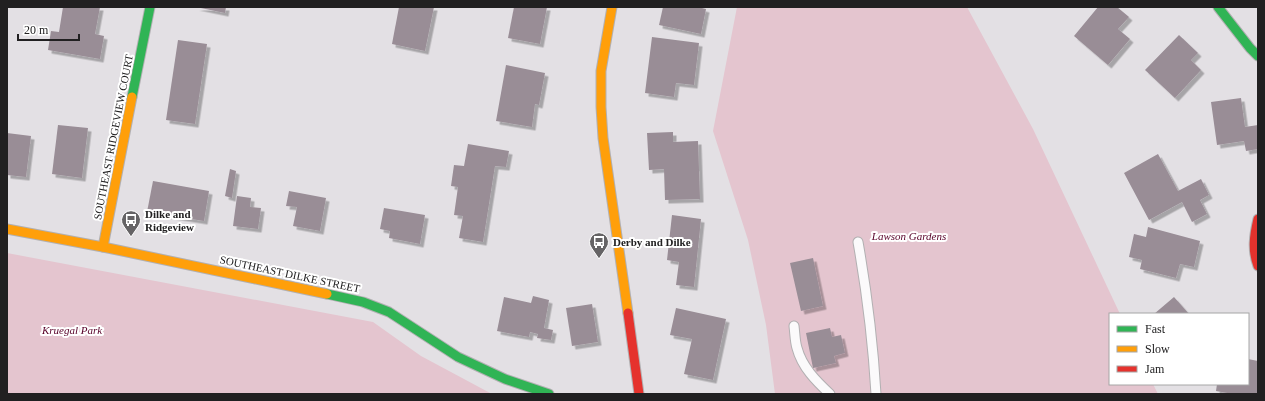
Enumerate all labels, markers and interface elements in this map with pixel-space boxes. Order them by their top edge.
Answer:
scale bar [18,16,79,42]
text: 20 m [24,23,49,37]
street label: SOUTHEAST RIDGEVIEW COURT [91,53,135,221]
place label: Dilke and Ridgeview [145,208,194,233]
bus stop icon: Dilke and Ridgeview [120,209,142,237]
park label: Lawson Gardens [871,230,946,242]
bus stop icon: Derby and Dilke [588,231,610,259]
place label: Derby and Dilke [613,236,691,248]
street label: SOUTHEAST DILKE STREET [219,253,361,295]
legend [1109,313,1249,385]
text: Fast [1145,322,1166,336]
park label: Kruegal Park [41,324,103,336]
text: Slow [1145,342,1170,356]
text: Jam [1145,362,1165,376]

